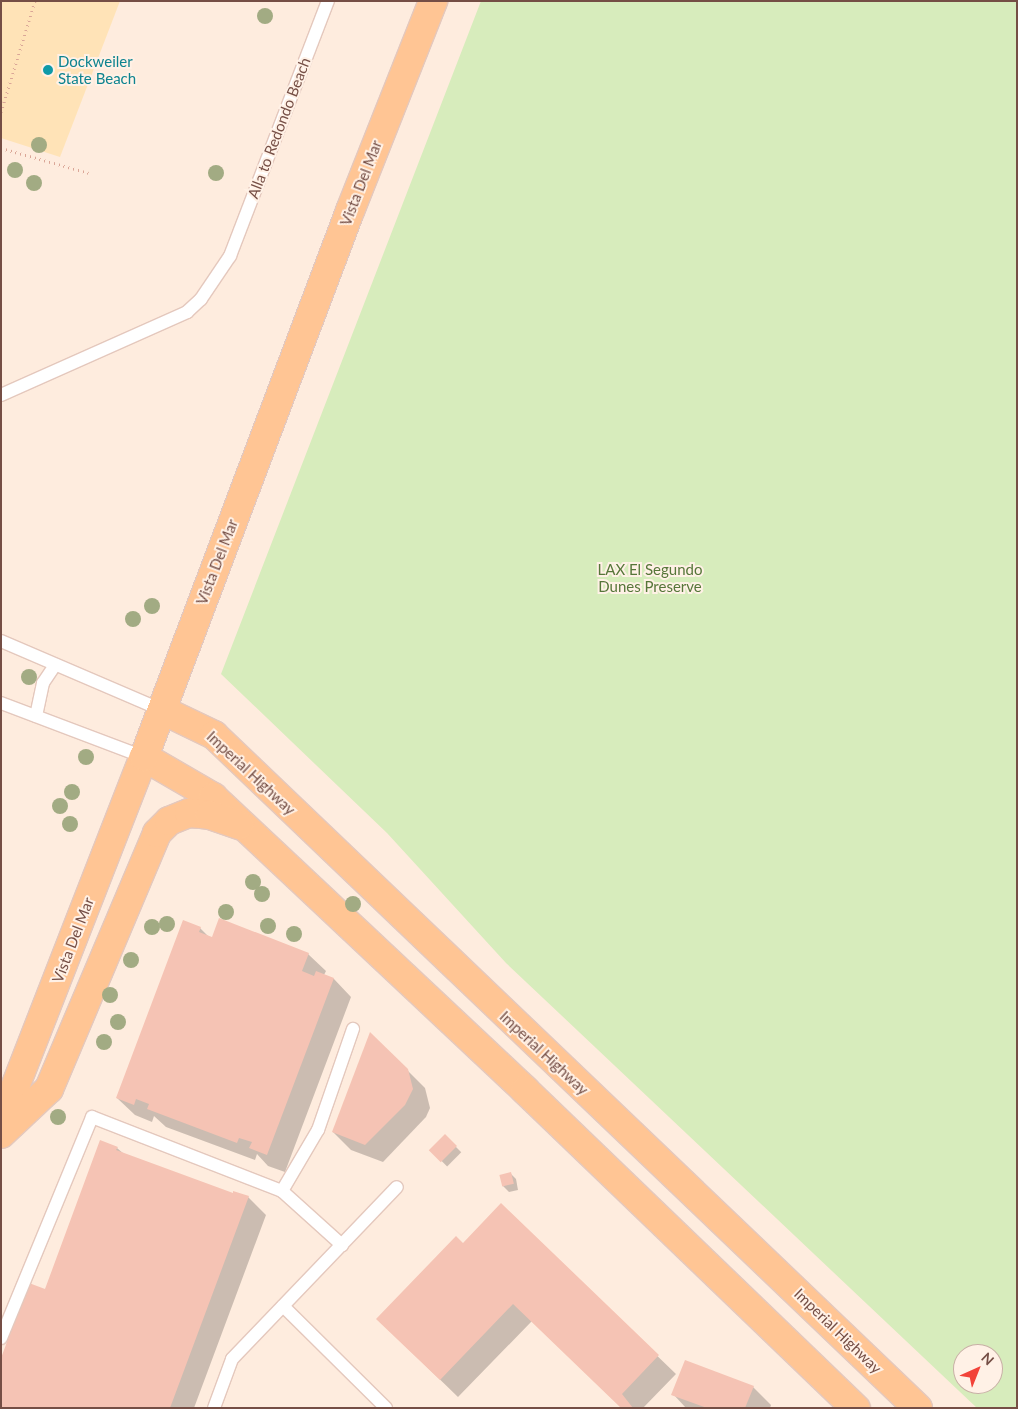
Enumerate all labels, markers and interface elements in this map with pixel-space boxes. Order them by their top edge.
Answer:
place label: Dockweiler State Beach [58,52,136,87]
street label: Alla to Redondo Beach [244,55,314,201]
marker: Dockweiler State Beach [42,64,54,76]
street label: Vista Del Mar [336,138,386,228]
street label: Vista Del Mar [192,517,242,607]
park label: LAX El Segundo Dunes Preserve [598,560,702,595]
street label: Imperial Highway [203,727,299,819]
street label: Vista Del Mar [48,895,98,985]
street label: Imperial Highway [496,1007,592,1099]
street label: Imperial Highway [791,1285,885,1377]
north arrow [953,1344,1003,1394]
text: N [978,1349,998,1368]

